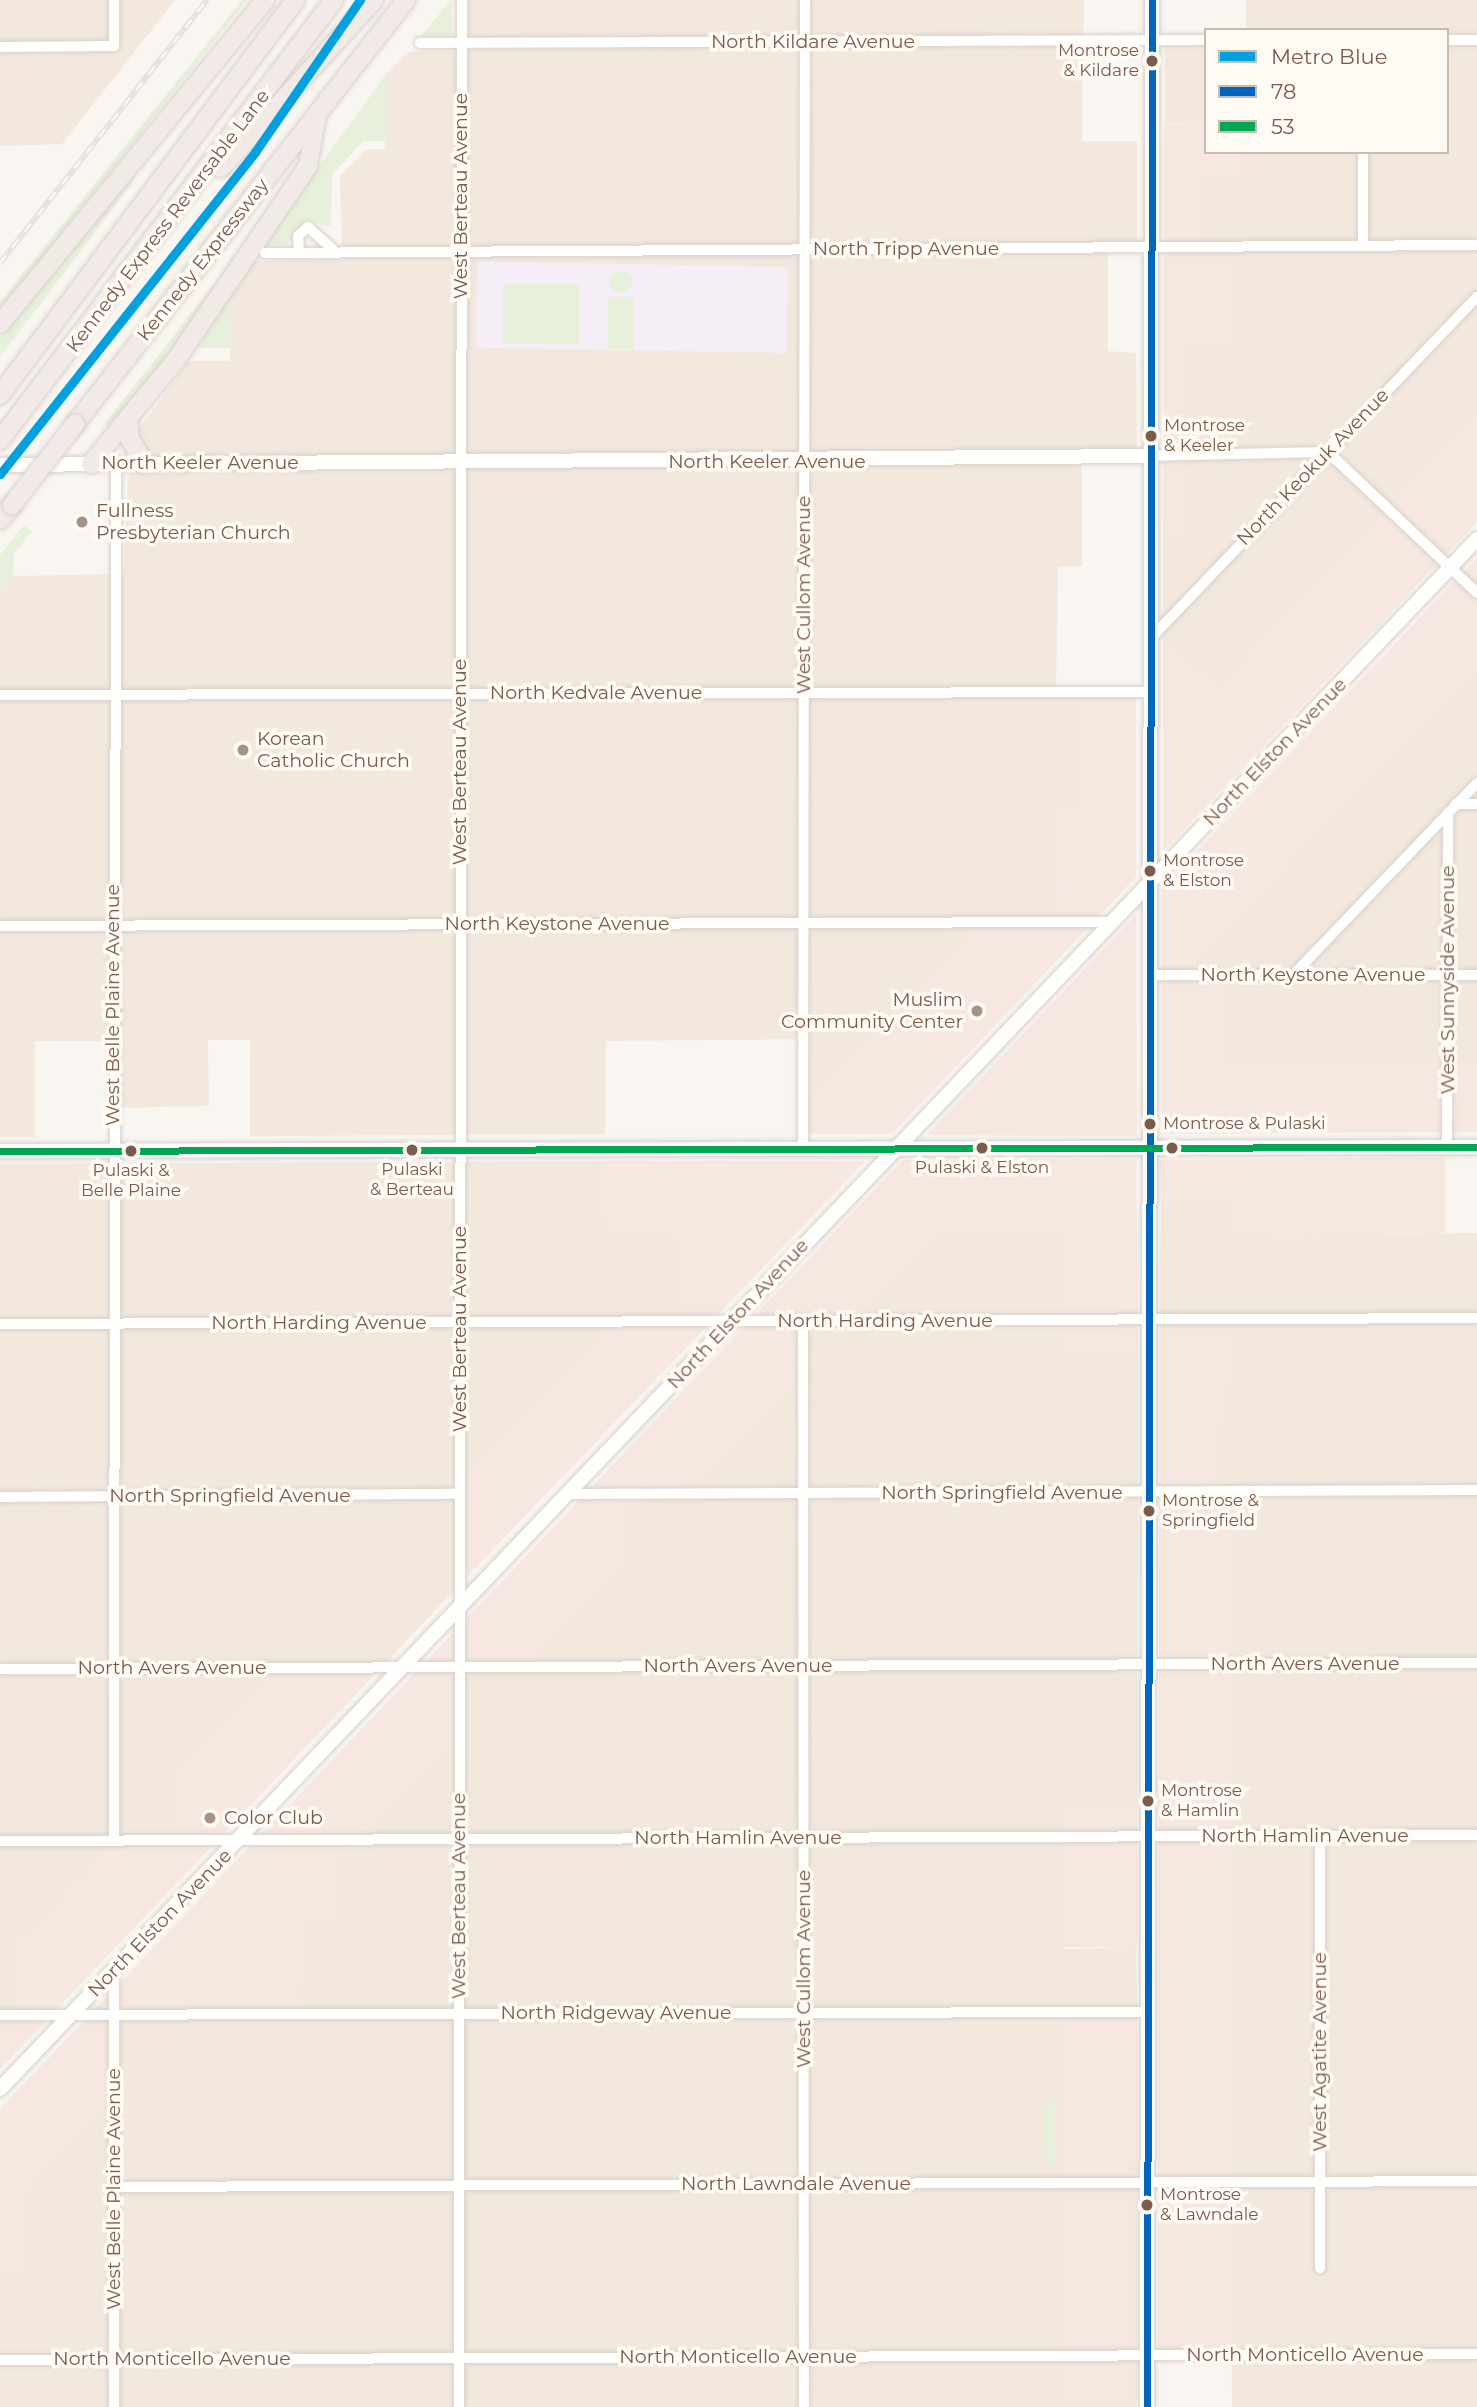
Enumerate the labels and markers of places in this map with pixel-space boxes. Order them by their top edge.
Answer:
place label: Montrose & Kildare [1058,41,1139,81]
marker: Montrose & Kildare [1145,54,1159,68]
place label: Montrose & Keeler [1164,416,1245,456]
marker: Montrose & Keeler [1144,429,1158,443]
place label: Fullness Presbyterian Church [96,500,291,544]
marker: Fullness Presbyterian Church [74,514,90,530]
place label: Korean Catholic Church [257,728,410,772]
marker: Korean Catholic Church [235,742,251,758]
place label: Montrose & Elston [1163,851,1244,891]
marker: Montrose & Elston [1143,864,1157,878]
place label: Muslim Community Center [781,989,963,1033]
marker: Muslim Community Center [969,1003,985,1019]
place label: Montrose & Pulaski [1163,1114,1326,1134]
marker: Montrose & Pulaski [1143,1117,1157,1131]
marker: Pulaski & Elston [975,1141,989,1155]
unlabelled marker [1165,1141,1179,1155]
marker: Pulaski & Berteau [405,1143,419,1157]
marker: Pulaski & Belle Plaine [124,1144,138,1158]
place label: Pulaski & Elston [915,1158,1049,1178]
place label: Pulaski & Berteau [370,1160,454,1200]
place label: Pulaski & Belle Plaine [81,1161,181,1201]
place label: Montrose & Springfield [1162,1491,1259,1531]
marker: Montrose & Springfield [1142,1504,1156,1518]
place label: Montrose & Hamlin [1161,1781,1242,1821]
marker: Montrose & Hamlin [1141,1794,1155,1808]
place label: Color Club [224,1807,323,1829]
marker: Color Club [202,1810,218,1826]
place label: Montrose & Lawndale [1160,2185,1259,2225]
marker: Montrose & Lawndale [1140,2198,1154,2212]

